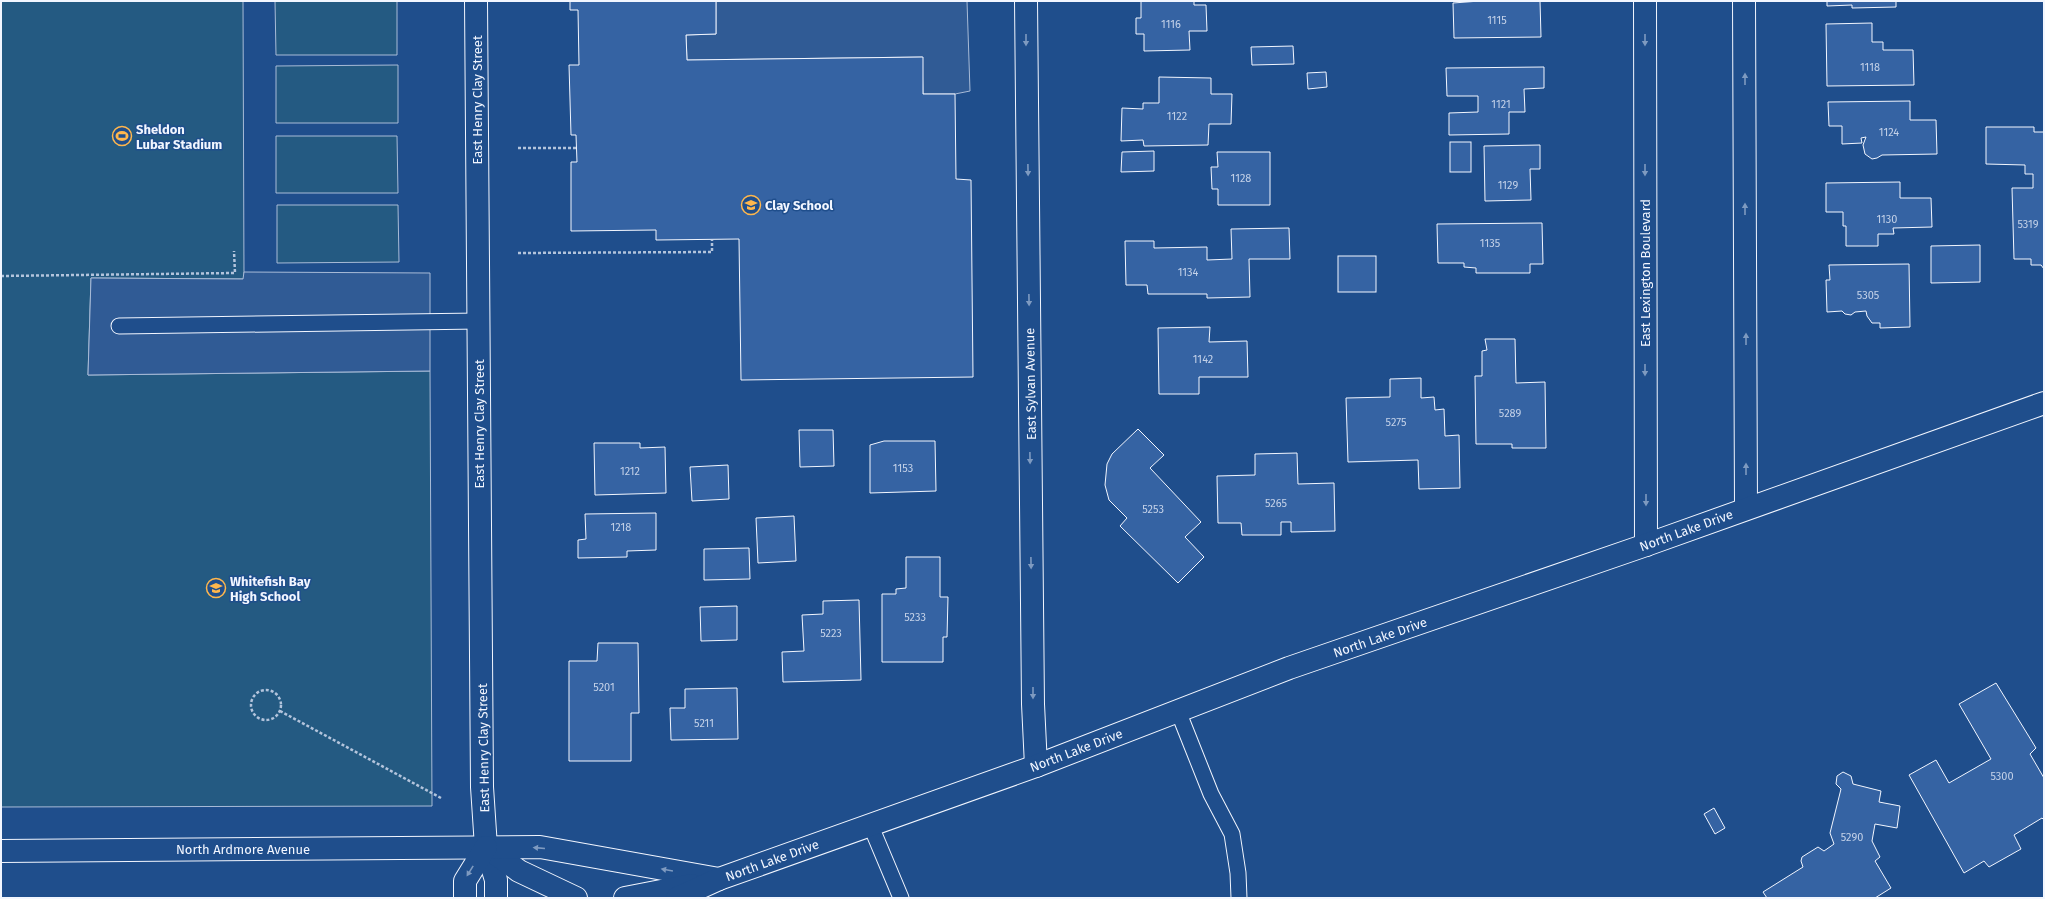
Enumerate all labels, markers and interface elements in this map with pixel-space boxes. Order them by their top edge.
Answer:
house number: 1115 [1487,14,1507,27]
house number: 1116 [1161,18,1181,31]
one-way arrow [1023,34,1029,47]
one-way arrow [1642,34,1648,47]
street label: East Henry Clay Street [470,35,485,165]
house number: 1118 [1860,61,1880,74]
one-way arrow [1742,72,1748,85]
house number: 1121 [1491,98,1511,111]
house number: 1122 [1167,110,1187,123]
place label: Sheldon Lubar Stadium [136,122,222,152]
sports icon: Sheldon Lubar Stadium [111,125,133,147]
house number: 1124 [1879,126,1899,139]
one-way arrow [1024,164,1031,176]
one-way arrow [1642,164,1648,177]
house number: 1128 [1231,172,1251,185]
house number: 1129 [1498,179,1518,192]
school or university icon: Clay School [740,194,762,216]
place label: Clay School [765,198,833,213]
street label: East Lexington Boulevard [1638,199,1653,347]
one-way arrow [1742,202,1748,215]
house number: 1130 [1877,213,1898,226]
house number: 5319 [2017,218,2039,231]
house number: 1135 [1480,237,1501,250]
house number: 1134 [1178,266,1198,279]
house number: 5305 [1857,289,1880,302]
one-way arrow [1026,294,1032,307]
street label: East Sylvan Avenue [1022,328,1039,440]
one-way arrow [1743,332,1749,345]
house number: 1142 [1193,353,1213,366]
street label: East Henry Clay Street [472,359,487,489]
one-way arrow [1642,364,1648,377]
house number: 5289 [1499,407,1521,420]
house number: 5275 [1386,416,1407,429]
one-way arrow [1027,452,1033,465]
house number: 1153 [893,462,913,475]
one-way arrow [1743,462,1749,475]
house number: 1212 [620,465,640,478]
one-way arrow [1643,494,1649,507]
house number: 5265 [1265,497,1288,510]
house number: 5253 [1142,503,1164,516]
street label: North Lake Drive [1637,507,1735,554]
house number: 1218 [611,521,631,534]
one-way arrow [1028,557,1035,569]
place label: Whitefish Bay High School [230,574,311,604]
school or university icon: Whitefish Bay High School [205,577,227,599]
house number: 5233 [904,611,926,624]
street label: North Lake Drive [1331,614,1429,661]
house number: 5223 [820,627,842,640]
house number: 5201 [593,681,615,694]
street label: East Henry Clay Street [475,683,492,813]
one-way arrow [1030,687,1036,700]
house number: 5211 [694,717,714,730]
street label: North Lake Drive [1028,726,1125,775]
house number: 5300 [1990,770,2014,783]
house number: 5290 [1841,831,1863,844]
street label: North Lake Drive [723,837,821,884]
street label: North Ardmore Avenue [176,842,310,857]
one-way arrow [533,844,545,851]
one-way arrow [467,865,474,877]
one-way arrow [661,867,673,873]

